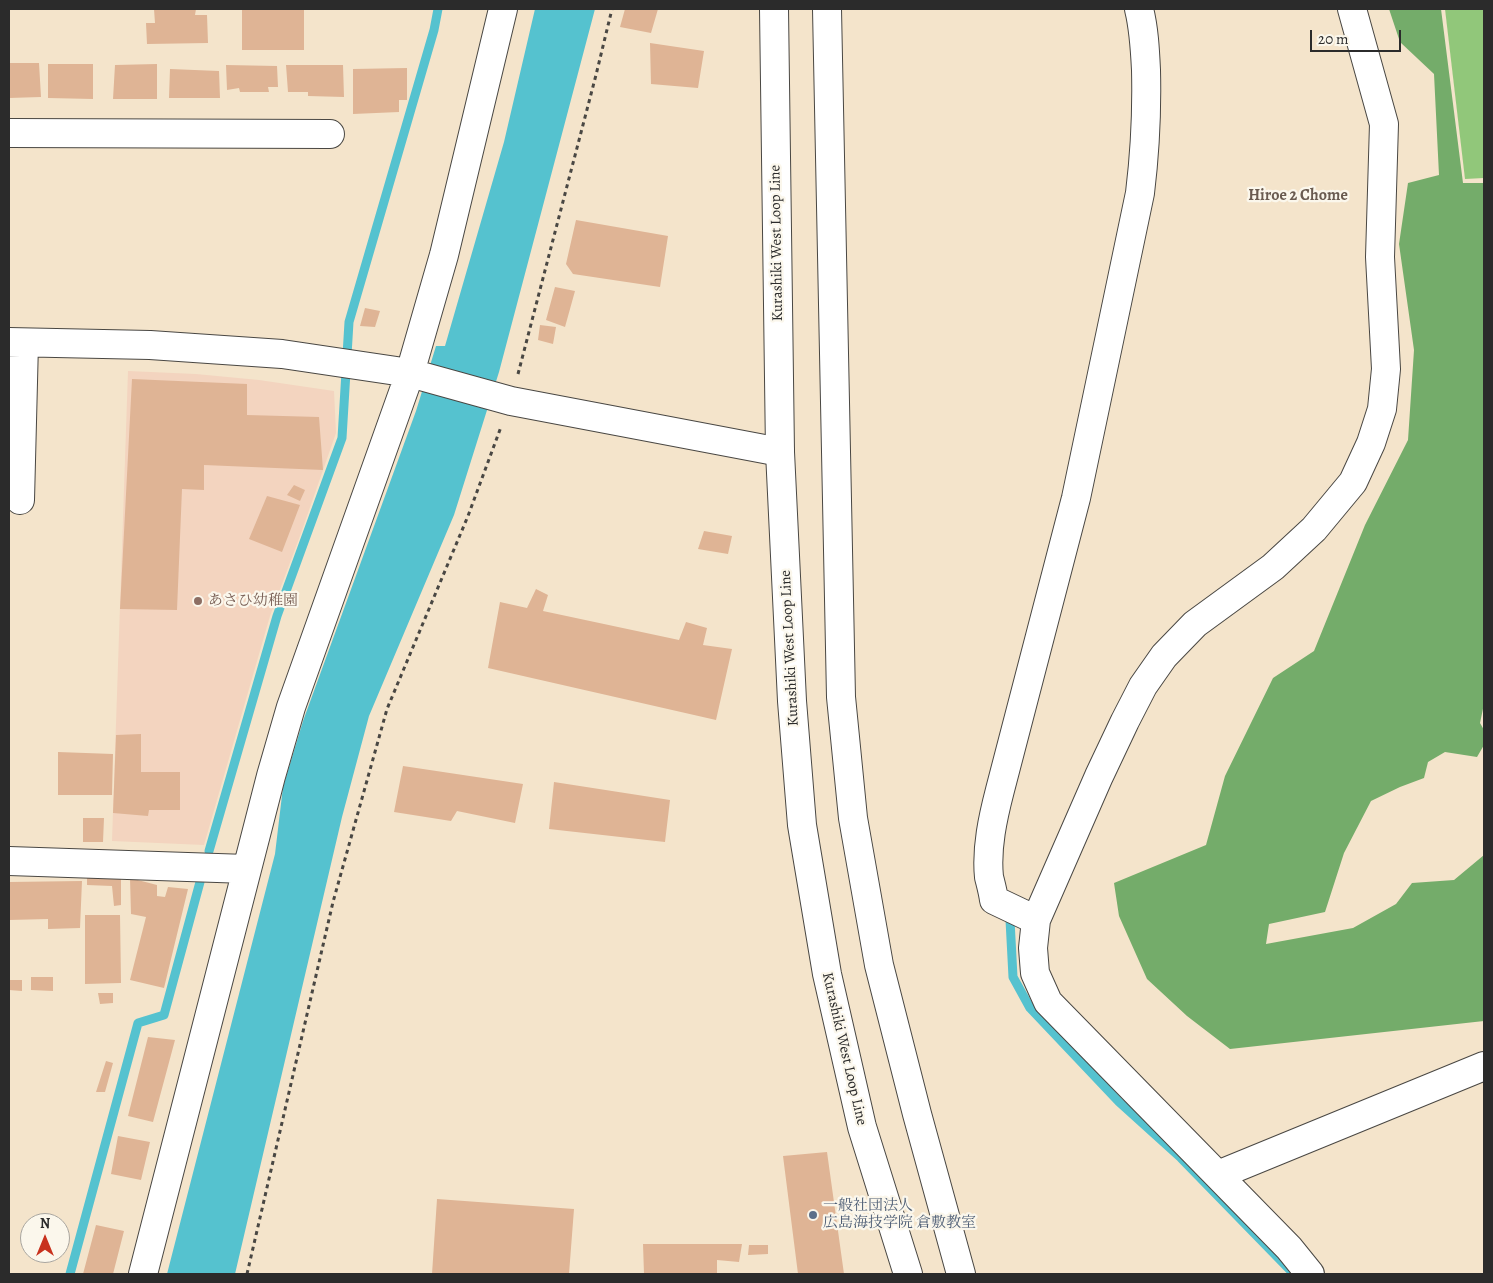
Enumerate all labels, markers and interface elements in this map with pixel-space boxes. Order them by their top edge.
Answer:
scale bar [1313,20,1404,52]
text: 20 m [1318,29,1349,49]
street label: Kurashiki West Loop Line [767,165,787,321]
district label: Hiroe 2 Chome [1248,186,1348,206]
street label: Kurashiki West Loop Line [777,569,803,727]
place label: あさひ幼稚園 [208,592,298,610]
marker: あさひ幼稚園 [192,595,204,607]
street label: Kurashiki West Loop Line [818,971,870,1127]
place label: 一般社団法人 広島海技学院 倉敷教室 [823,1197,976,1232]
marker: 一般社団法人 広島海技学院 倉敷教室 [807,1209,819,1221]
north arrow [20,1213,70,1263]
text: N [40,1214,50,1233]

